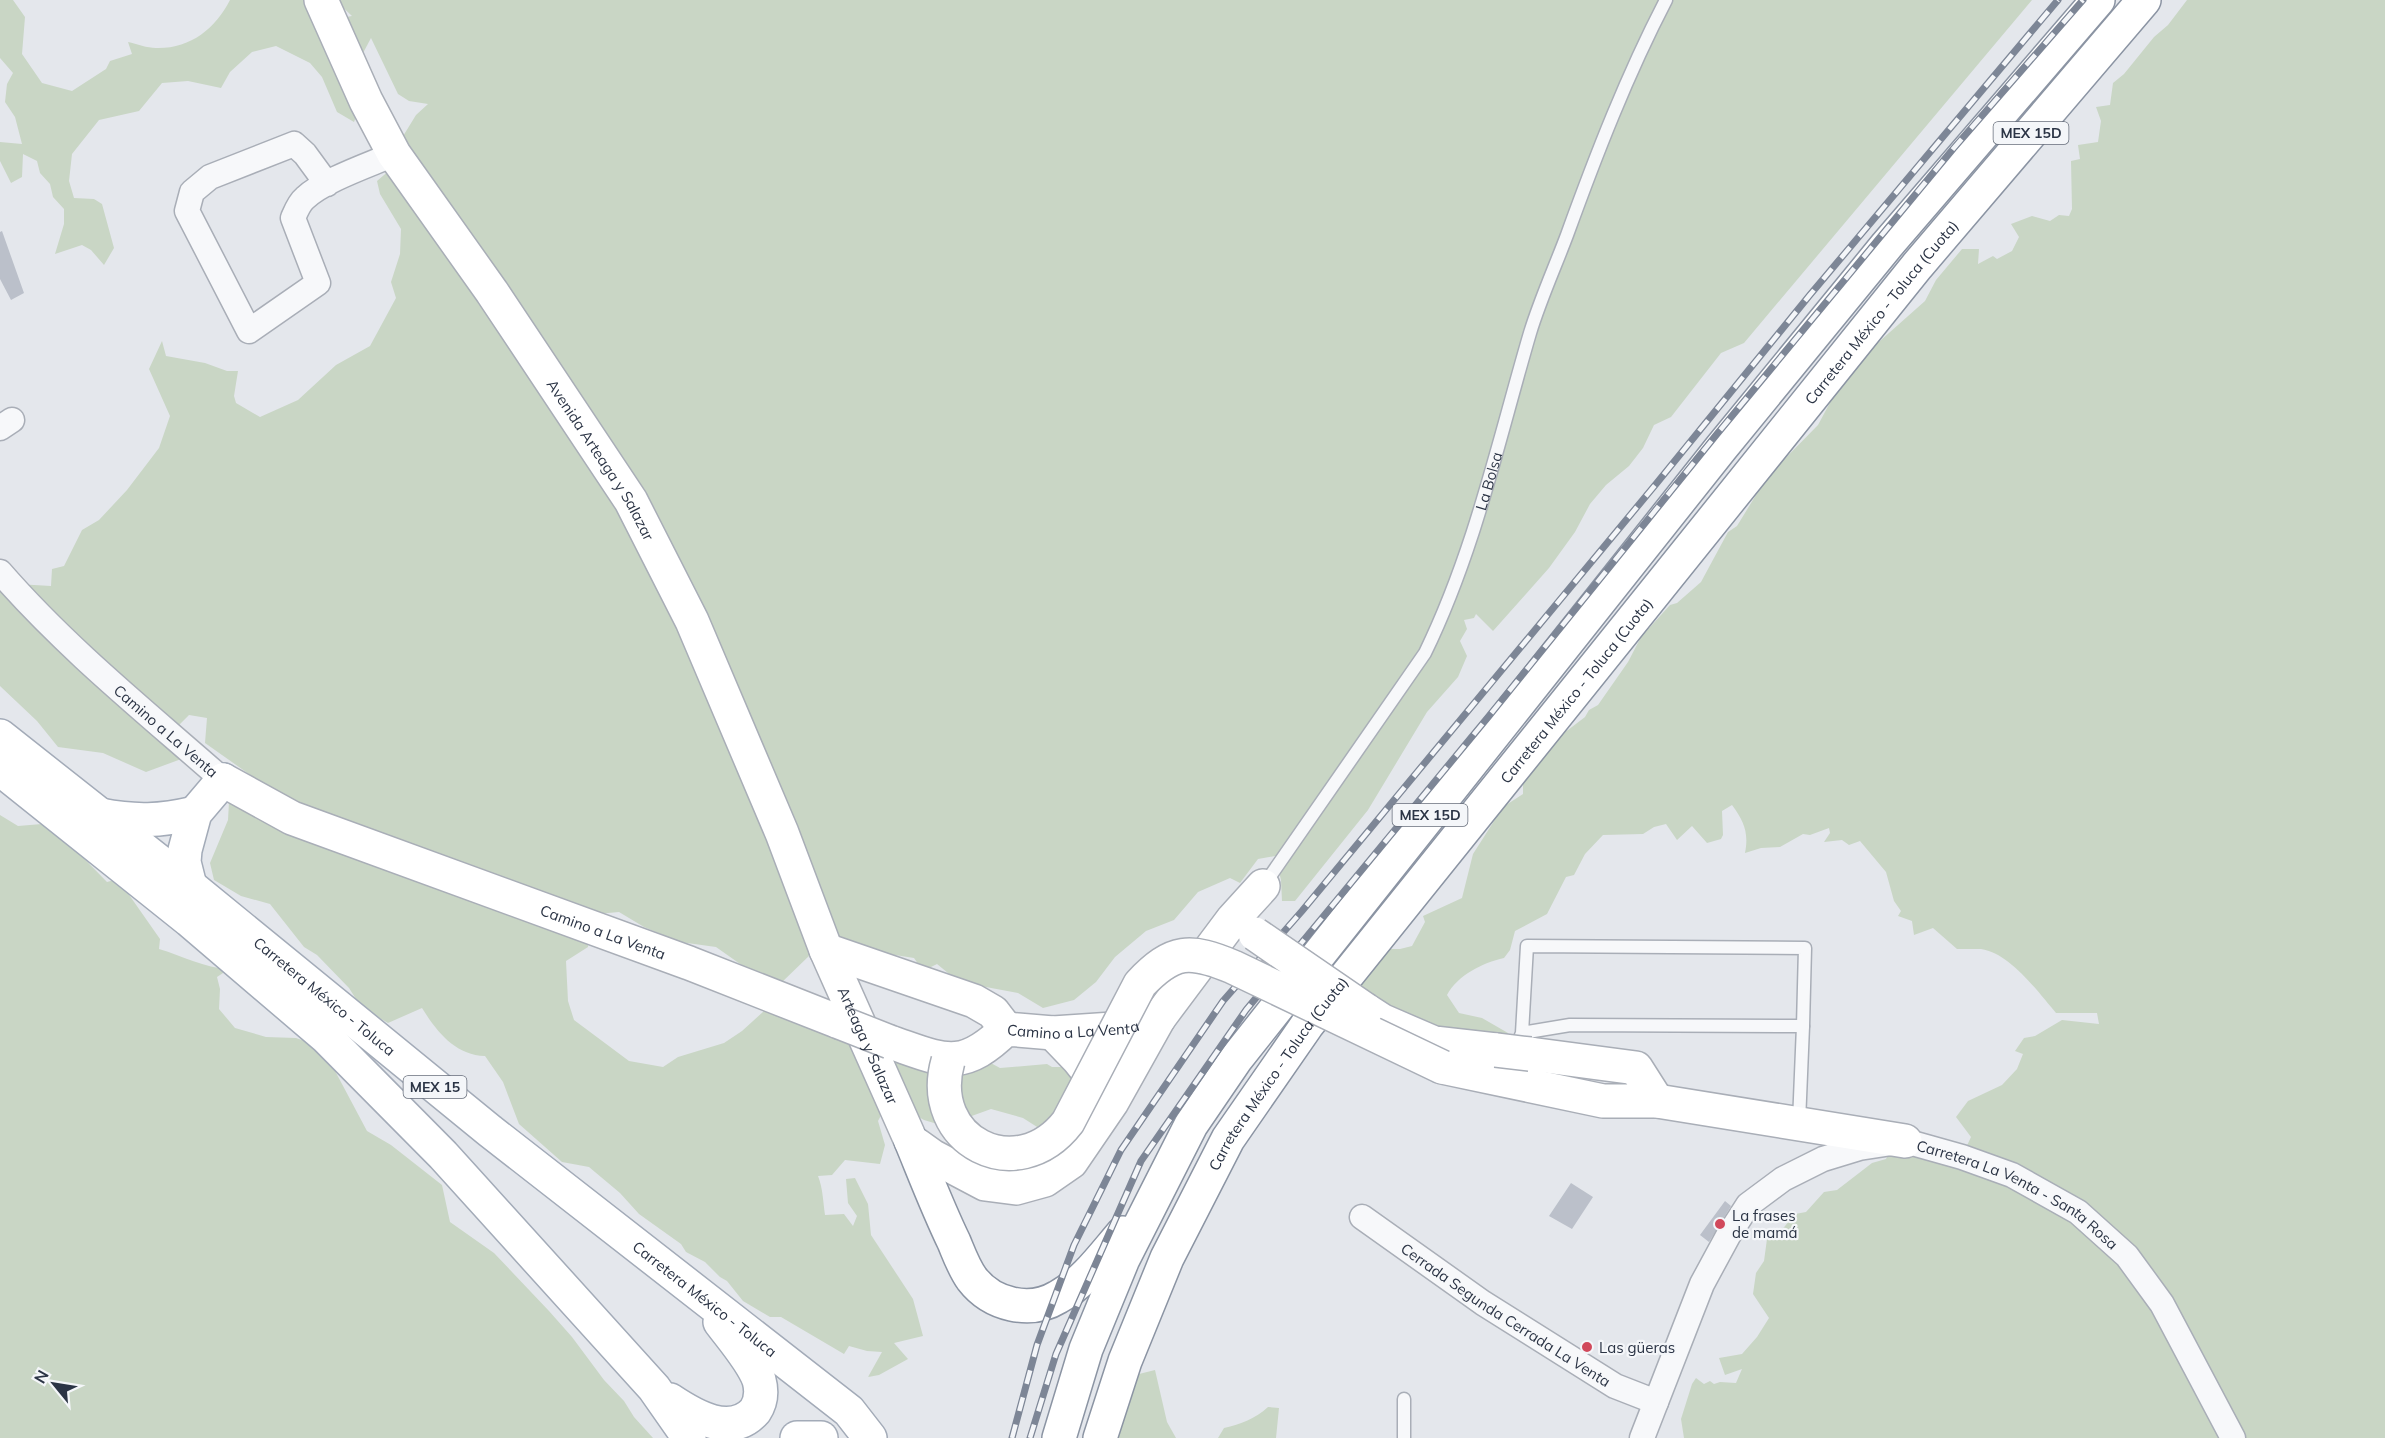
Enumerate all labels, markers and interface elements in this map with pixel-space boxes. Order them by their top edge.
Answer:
road number: MEX 15D [1994,122,2068,144]
street label: Carretera México - Toluca (Cuota) [1800,216,1962,408]
street label: Avenida Arteaga y Salazar [543,375,659,544]
street label: La Bolsa [1471,450,1506,512]
street label: Carretera México - Toluca (Cuota) [1496,594,1656,787]
street label: Camino a La Venta [110,680,222,781]
road number: MEX 15D [1392,804,1468,826]
street label: Camino a La Venta [538,900,668,963]
street label: Carretera México - Toluca [250,933,399,1060]
street label: Carretera México - Toluca (Cuota) [1204,973,1352,1174]
street label: Arteaga y Salazar [834,984,903,1107]
street label: Camino a La Venta [1007,1016,1141,1043]
road number: MEX 15 [404,1076,466,1098]
street label: Carretera La Venta - Santa Rosa [1914,1135,2122,1253]
place label: La frases de mamá [1732,1206,1797,1242]
marker: La frases de mamá [1713,1217,1727,1231]
street label: Carretera México - Toluca [629,1237,781,1361]
street label: Cerrada Segunda Cerrada La Venta [1397,1238,1614,1390]
place label: Las güeras [1599,1338,1675,1357]
marker: Las güeras [1580,1340,1594,1354]
north arrow [24,1354,84,1414]
text: N [29,1366,53,1387]

